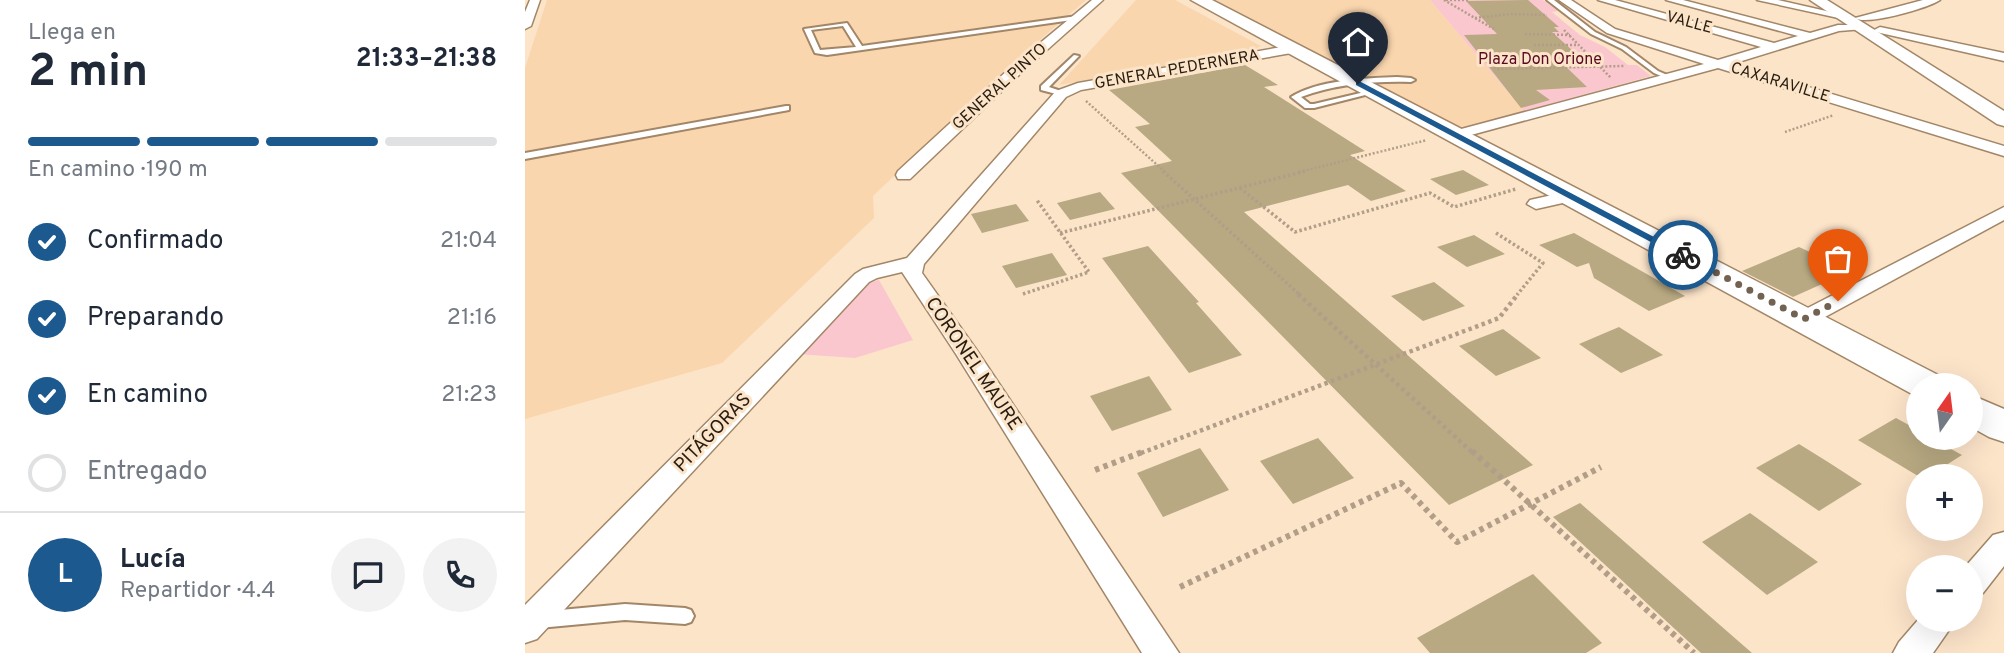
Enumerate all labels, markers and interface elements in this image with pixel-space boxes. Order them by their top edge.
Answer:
street label: VALLE [1664,7,1714,39]
pin [1328,12.0,1388,84]
text: Llega en [28,19,116,48]
icon: home [1339,23,1377,61]
street label: GENERAL PINTO [949,39,1051,135]
text: 21:33–21:38 [356,43,497,76]
text: 2 min [28,44,148,103]
street label: GENERAL PEDERNERA [1093,46,1261,94]
park label: Plaza Don Orione [1478,50,1602,70]
street label: CAXARAVILLE [1728,58,1832,108]
text: En camino · 190 m [28,156,208,185]
courier [1648,220,1718,290]
icon: check [28,223,66,261]
text: Confirmado [87,225,224,258]
text: 21:04 [440,227,497,256]
pin [1808,229,1868,301]
icon: bike [1664,236,1702,274]
icon: bag [1819,240,1857,278]
street label: CORONEL MAURE [920,293,1026,435]
icon: check [28,300,66,338]
text: Preparando [87,302,224,335]
text: 21:16 [447,304,497,333]
north arrow [1906,373,1983,450]
map controls [1906,373,1983,632]
icon: check [28,377,66,415]
text: En camino [87,379,208,412]
text: 21:23 [441,381,497,410]
street label: PITÁGORAS [669,388,757,478]
text: Entregado [87,456,207,489]
button: + [1906,464,1983,541]
button: chat [331,538,405,612]
button: phone [423,538,497,612]
text: Lucía [120,544,186,577]
button: − [1906,555,1983,632]
text: L [58,559,72,592]
text: Repartidor · 4.4 [120,577,276,606]

